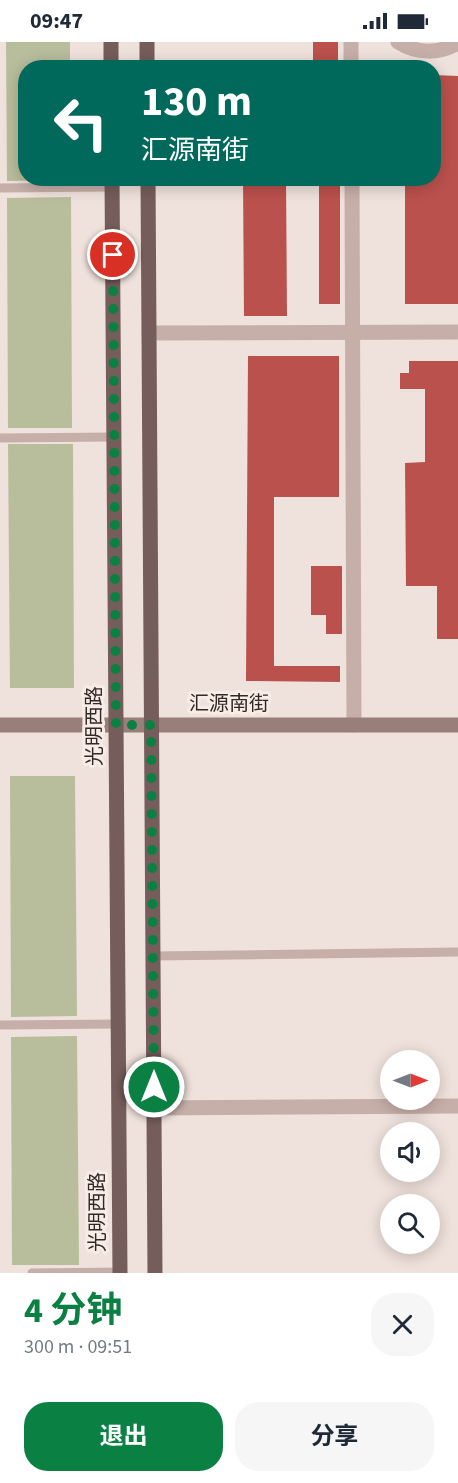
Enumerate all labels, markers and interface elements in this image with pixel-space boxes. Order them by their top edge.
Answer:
text: 09:47 [30,5,83,37]
text: 130 m [141,72,252,132]
icon: left [42,84,120,162]
text: 汇源南街 [141,131,249,170]
pin [87,229,138,280]
icon: arrive [96,238,129,271]
street label: 光明西路 [81,686,109,766]
street label: 汇源南街 [189,690,269,718]
north arrow [380,1050,440,1110]
map controls [380,1050,440,1254]
position arrow [122,1055,186,1119]
button: sound [380,1122,440,1182]
street label: 光明西路 [84,1172,112,1252]
button: search [380,1194,440,1254]
text: 4 分钟 [24,1285,122,1336]
button: close [371,1293,434,1356]
text: 300 m · 09:51 [24,1333,132,1361]
button: 退出 [24,1402,223,1471]
button: 分享 [235,1402,434,1471]

